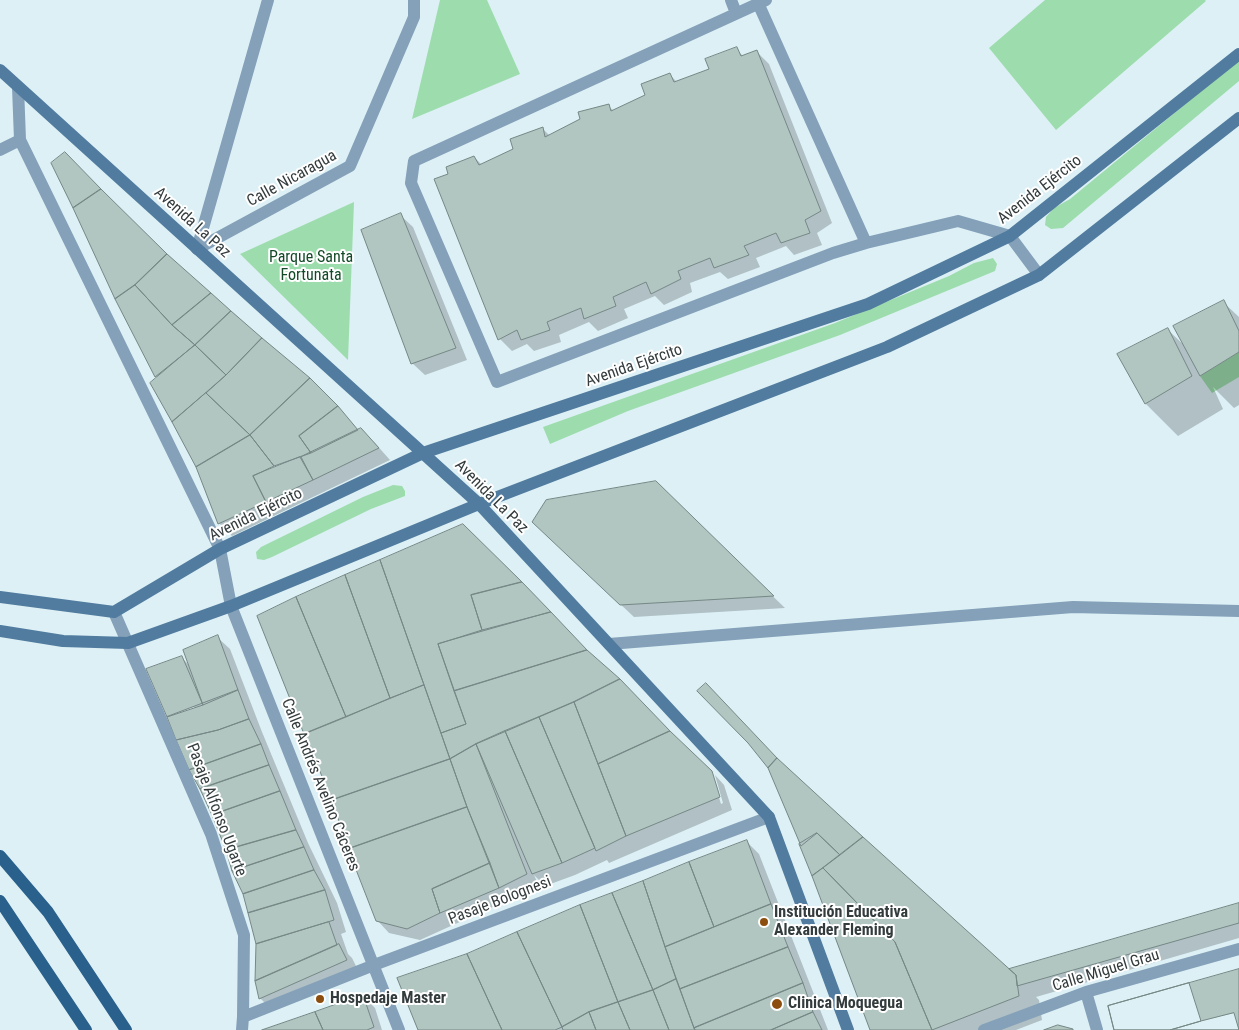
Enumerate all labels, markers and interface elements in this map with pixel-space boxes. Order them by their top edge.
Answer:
street label: Calle Nicaragua [244,147,340,211]
street label: Avenida Ejército [994,151,1086,229]
street label: Avenida La Paz [150,184,234,262]
park label: Parque Santa Fortunata [269,248,353,286]
street label: Avenida Ejército [583,340,685,392]
street label: Avenida La Paz [450,456,532,538]
street label: Avenida Ejército [206,484,306,546]
street label: Calle Andrés Avelino Cáceres [277,696,363,874]
street label: Pasaje Alfonso Ugarte [182,741,250,879]
street label: Pasaje Bolognesi [446,873,554,929]
place label: Institución Educativa Alexander Fleming [774,903,908,941]
marker: Institución Educativa Alexander Fleming [758,916,770,928]
street label: Calle Miguel Grau [1050,946,1162,996]
place label: Hospedaje Master [330,989,446,1009]
marker: Hospedaje Master [314,993,326,1005]
place label: Clinica Moquegua [788,994,903,1014]
marker: Clinica Moquegua [770,997,784,1011]

